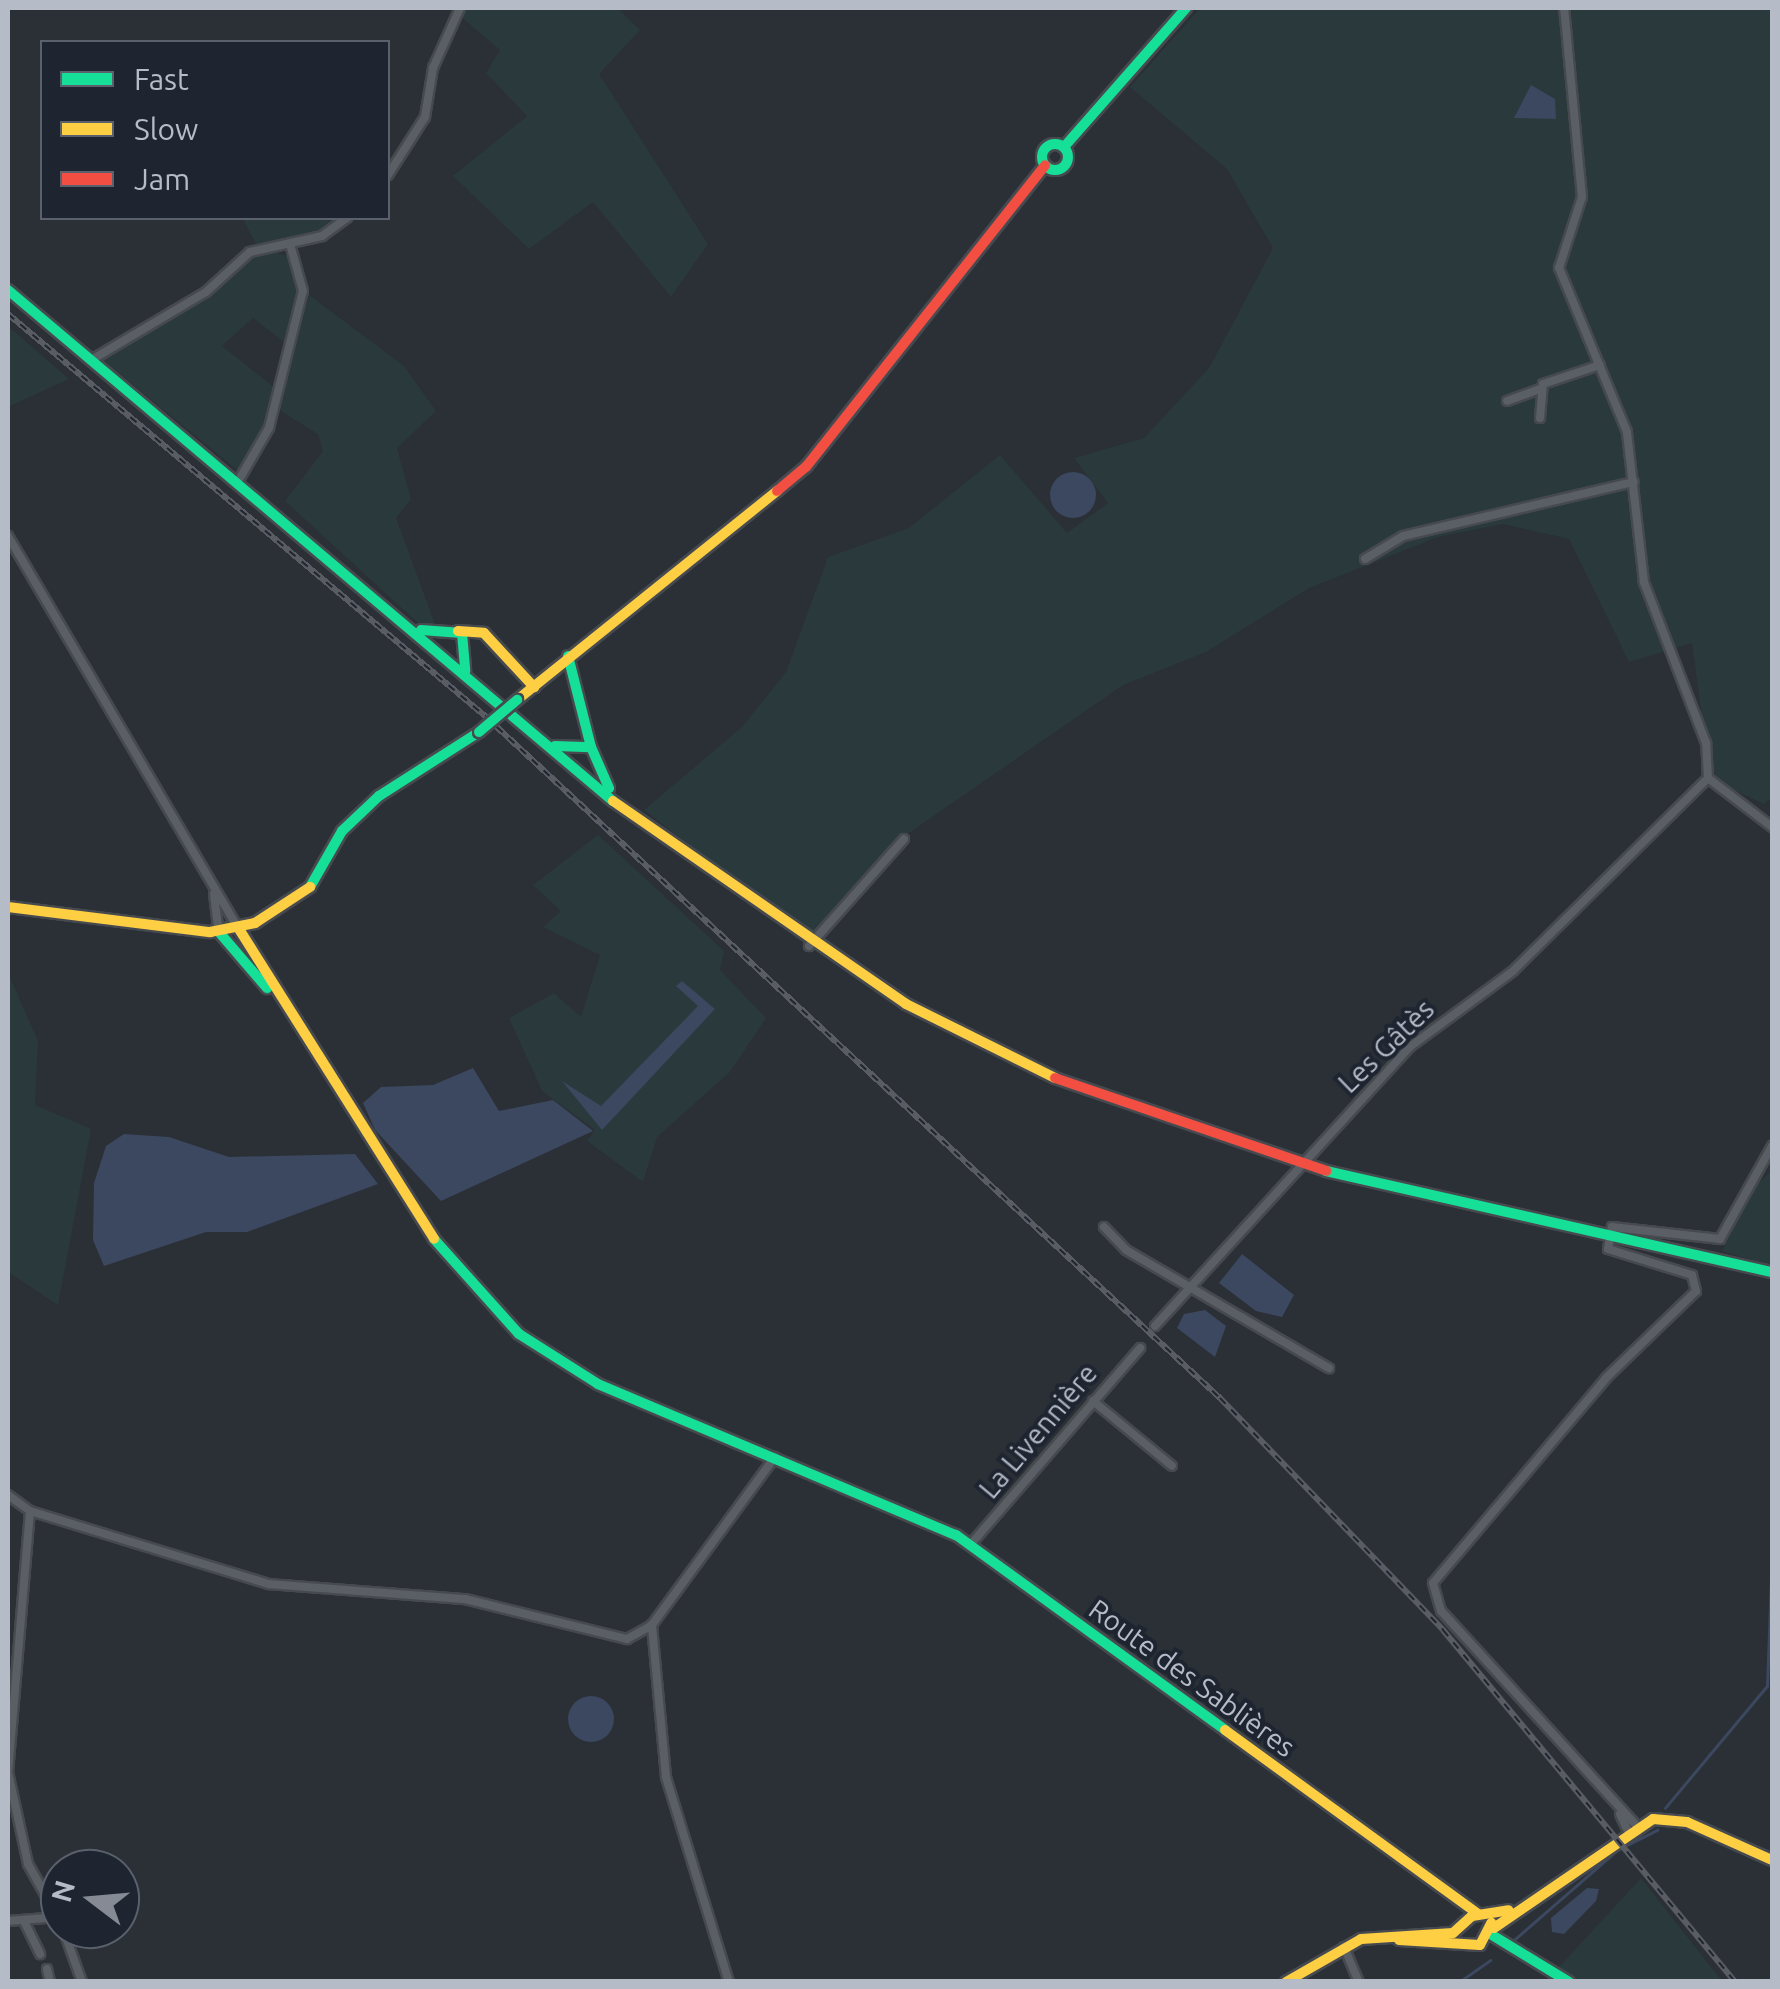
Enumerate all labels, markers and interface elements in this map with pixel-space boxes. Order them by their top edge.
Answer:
legend [40,40,390,220]
text: Fast [134,62,189,96]
text: Slow [134,112,198,146]
text: Jam [134,162,190,196]
street label: Les Gâtès [1331,992,1441,1100]
street label: La Livennière [972,1357,1104,1505]
street label: Route des Sablières [1083,1592,1301,1764]
north arrow [40,1849,140,1949]
text: N [45,1877,80,1905]

